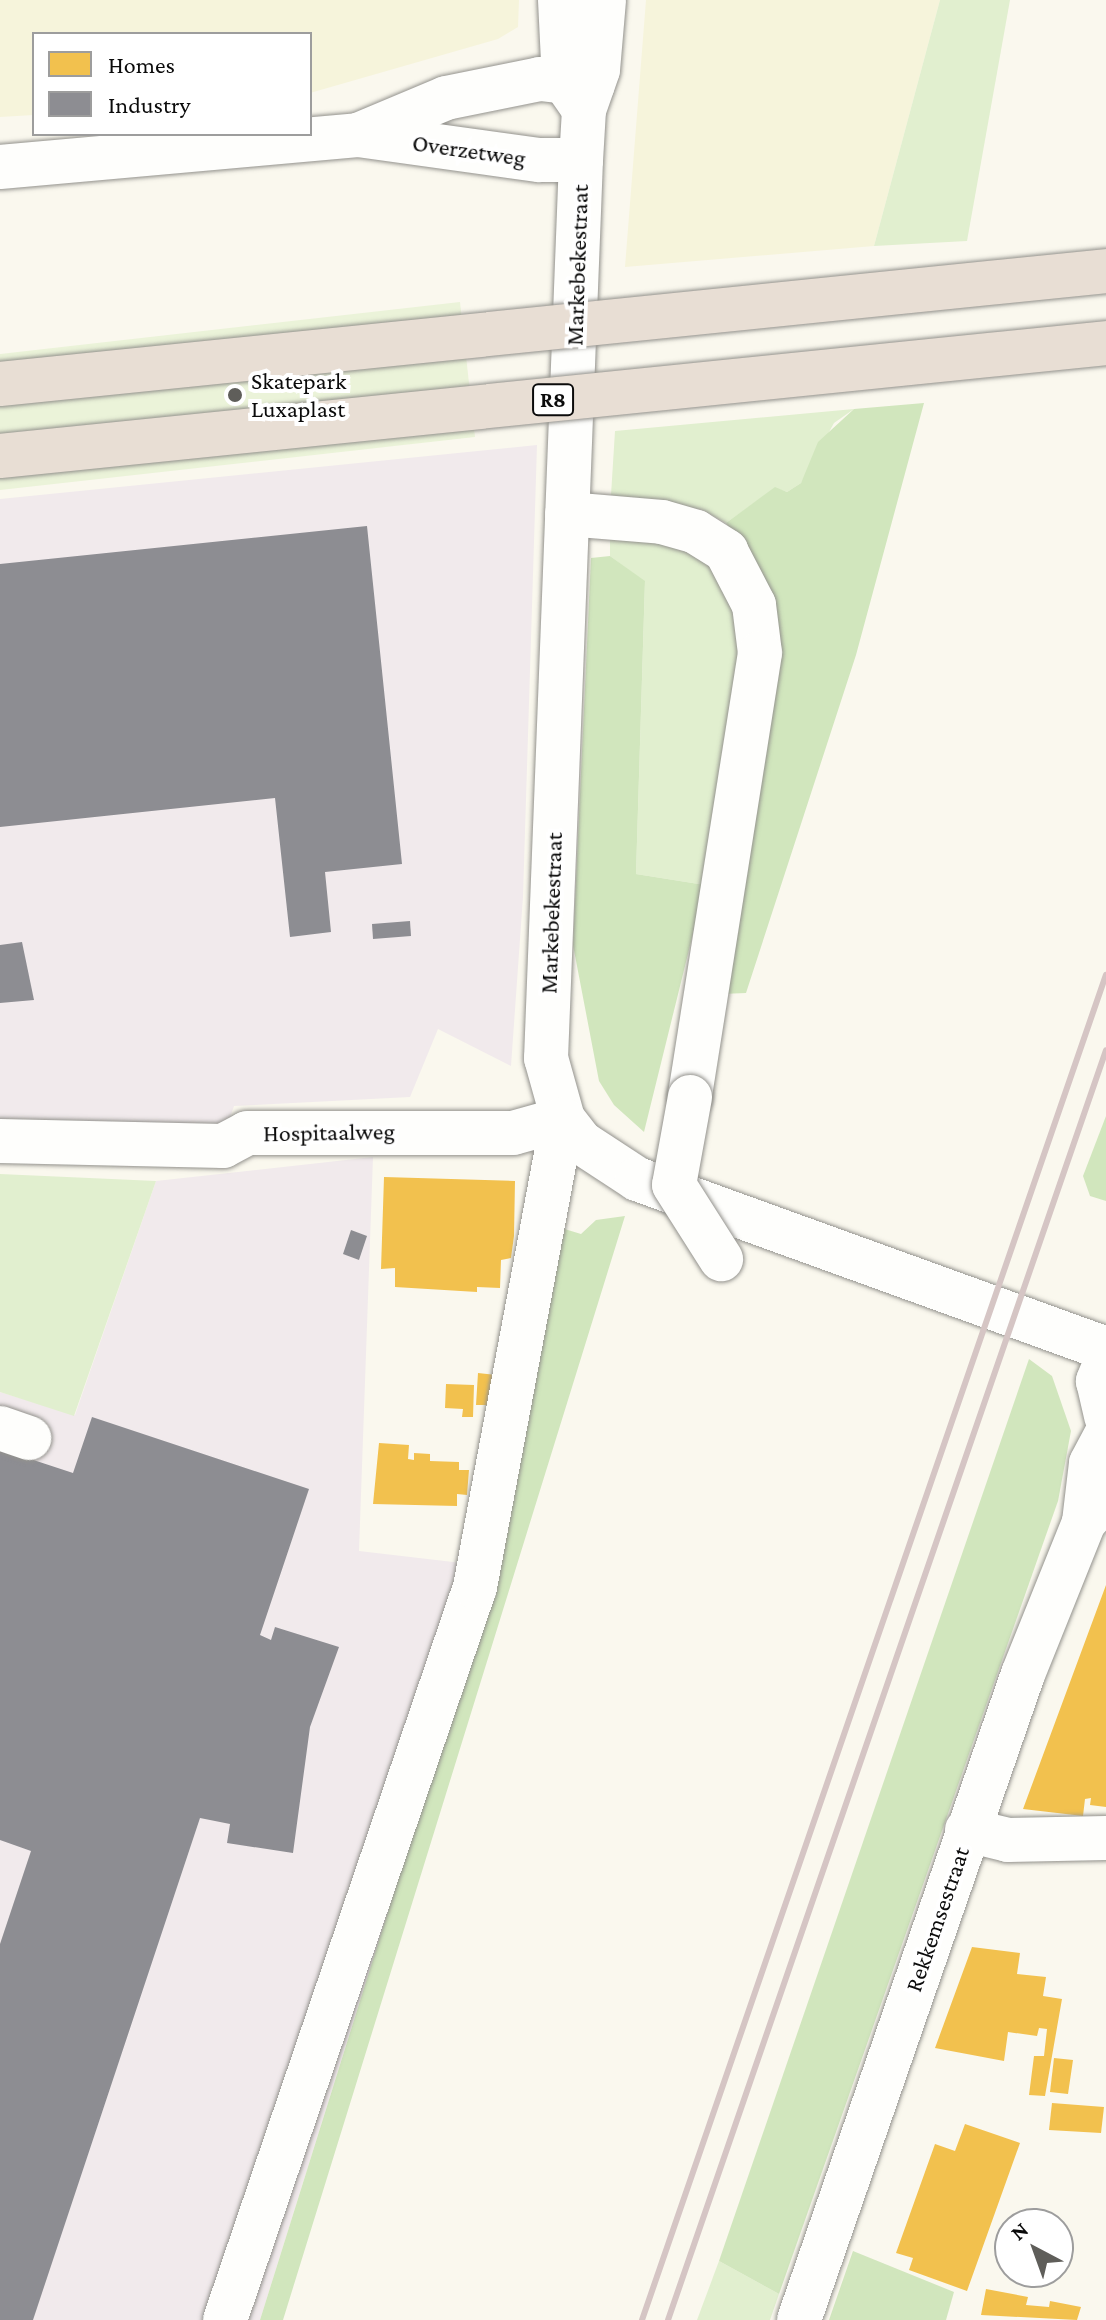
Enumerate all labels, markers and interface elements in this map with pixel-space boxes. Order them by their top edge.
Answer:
legend [32,32,312,136]
text: Homes [108,51,175,78]
text: Industry [108,91,191,118]
street label: Overzetweg [411,128,527,172]
street label: Markebekestraat [560,184,594,346]
place label: Skatepark Luxaplast [251,367,347,423]
road number: R8 [531,382,575,418]
marker: Skatepark Luxaplast [226,386,244,404]
street label: Markebekestraat [534,832,568,994]
street label: Hospitaalweg [263,1116,395,1148]
street label: Rekkemsestraat [899,1843,975,1995]
north arrow [994,2208,1074,2288]
text: N [1005,2217,1033,2245]

